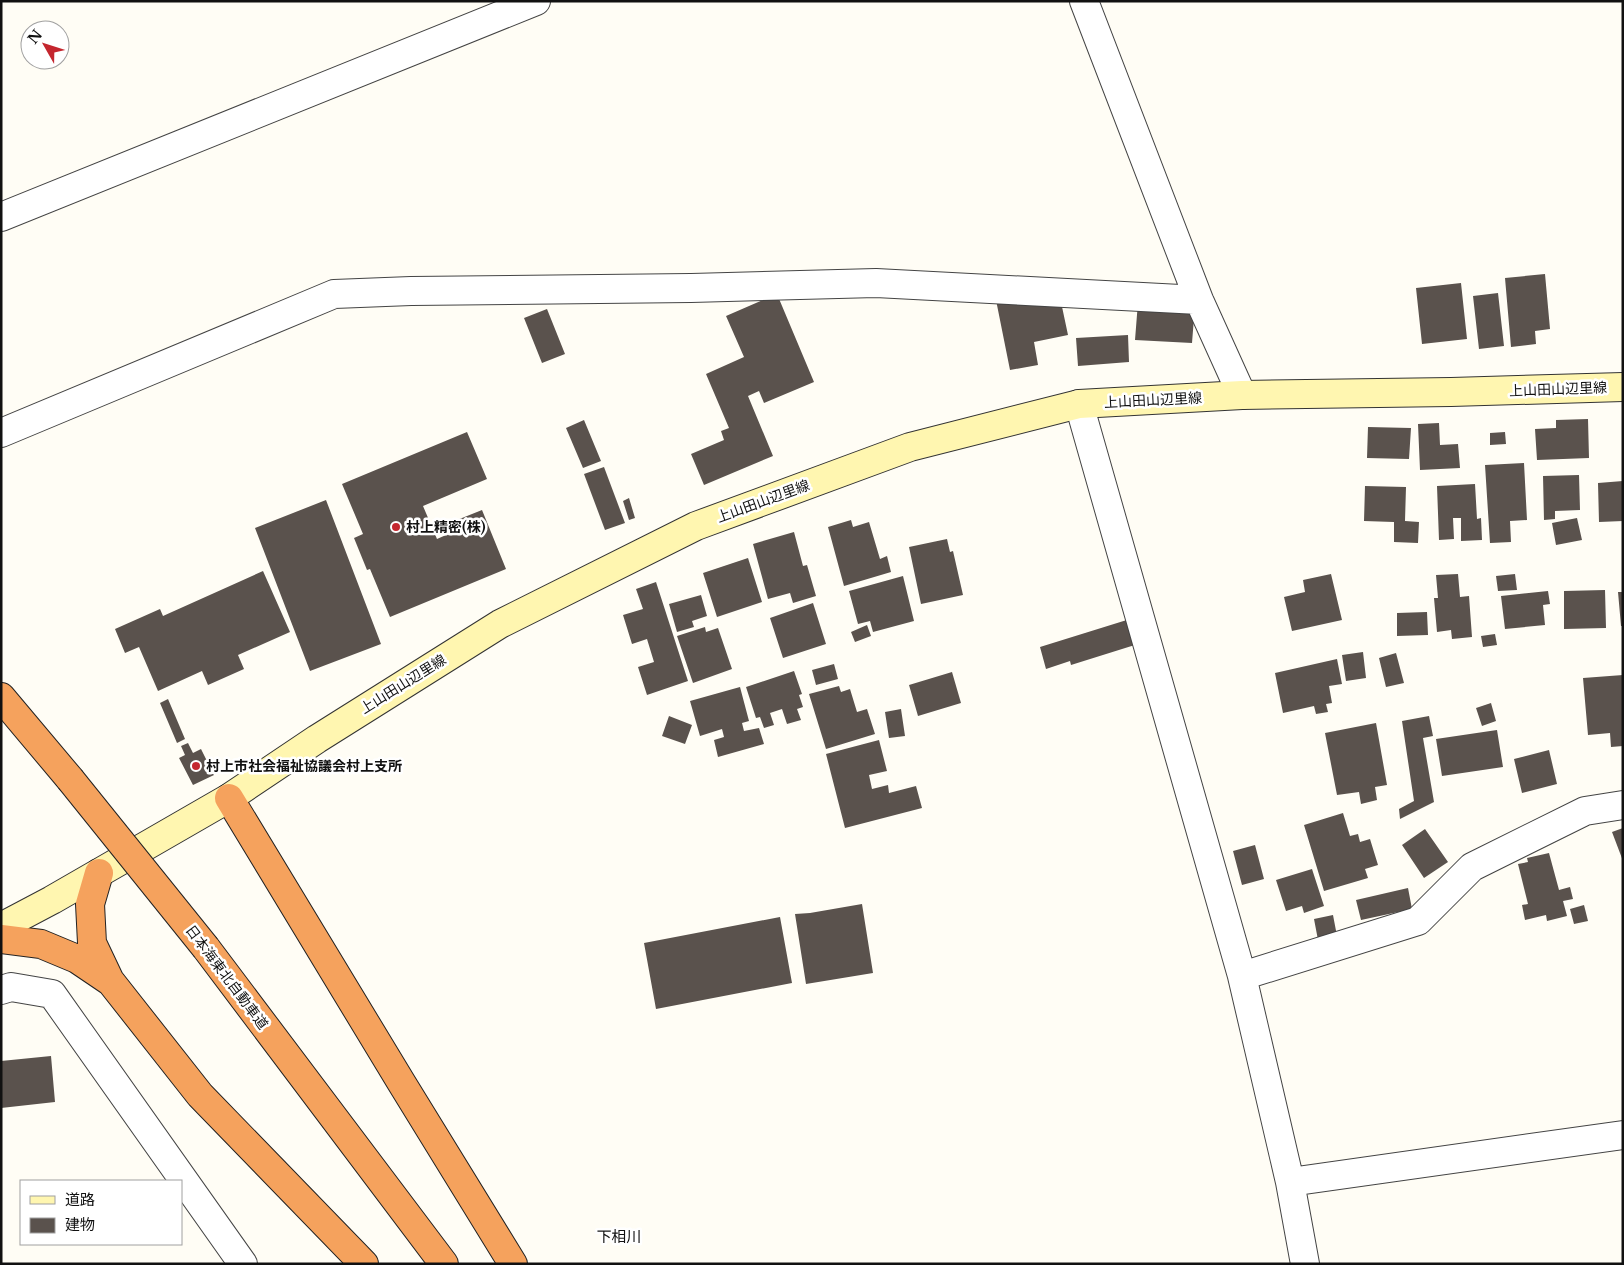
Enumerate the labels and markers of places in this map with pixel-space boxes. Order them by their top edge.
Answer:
place label: 村上精密(株) [406,518,486,536]
marker: 村上精密(株) [390,521,402,533]
place label: 村上市社会福祉協議会村上支所 [206,757,402,775]
marker: 村上市社会福祉協議会村上支所 [190,760,202,772]

